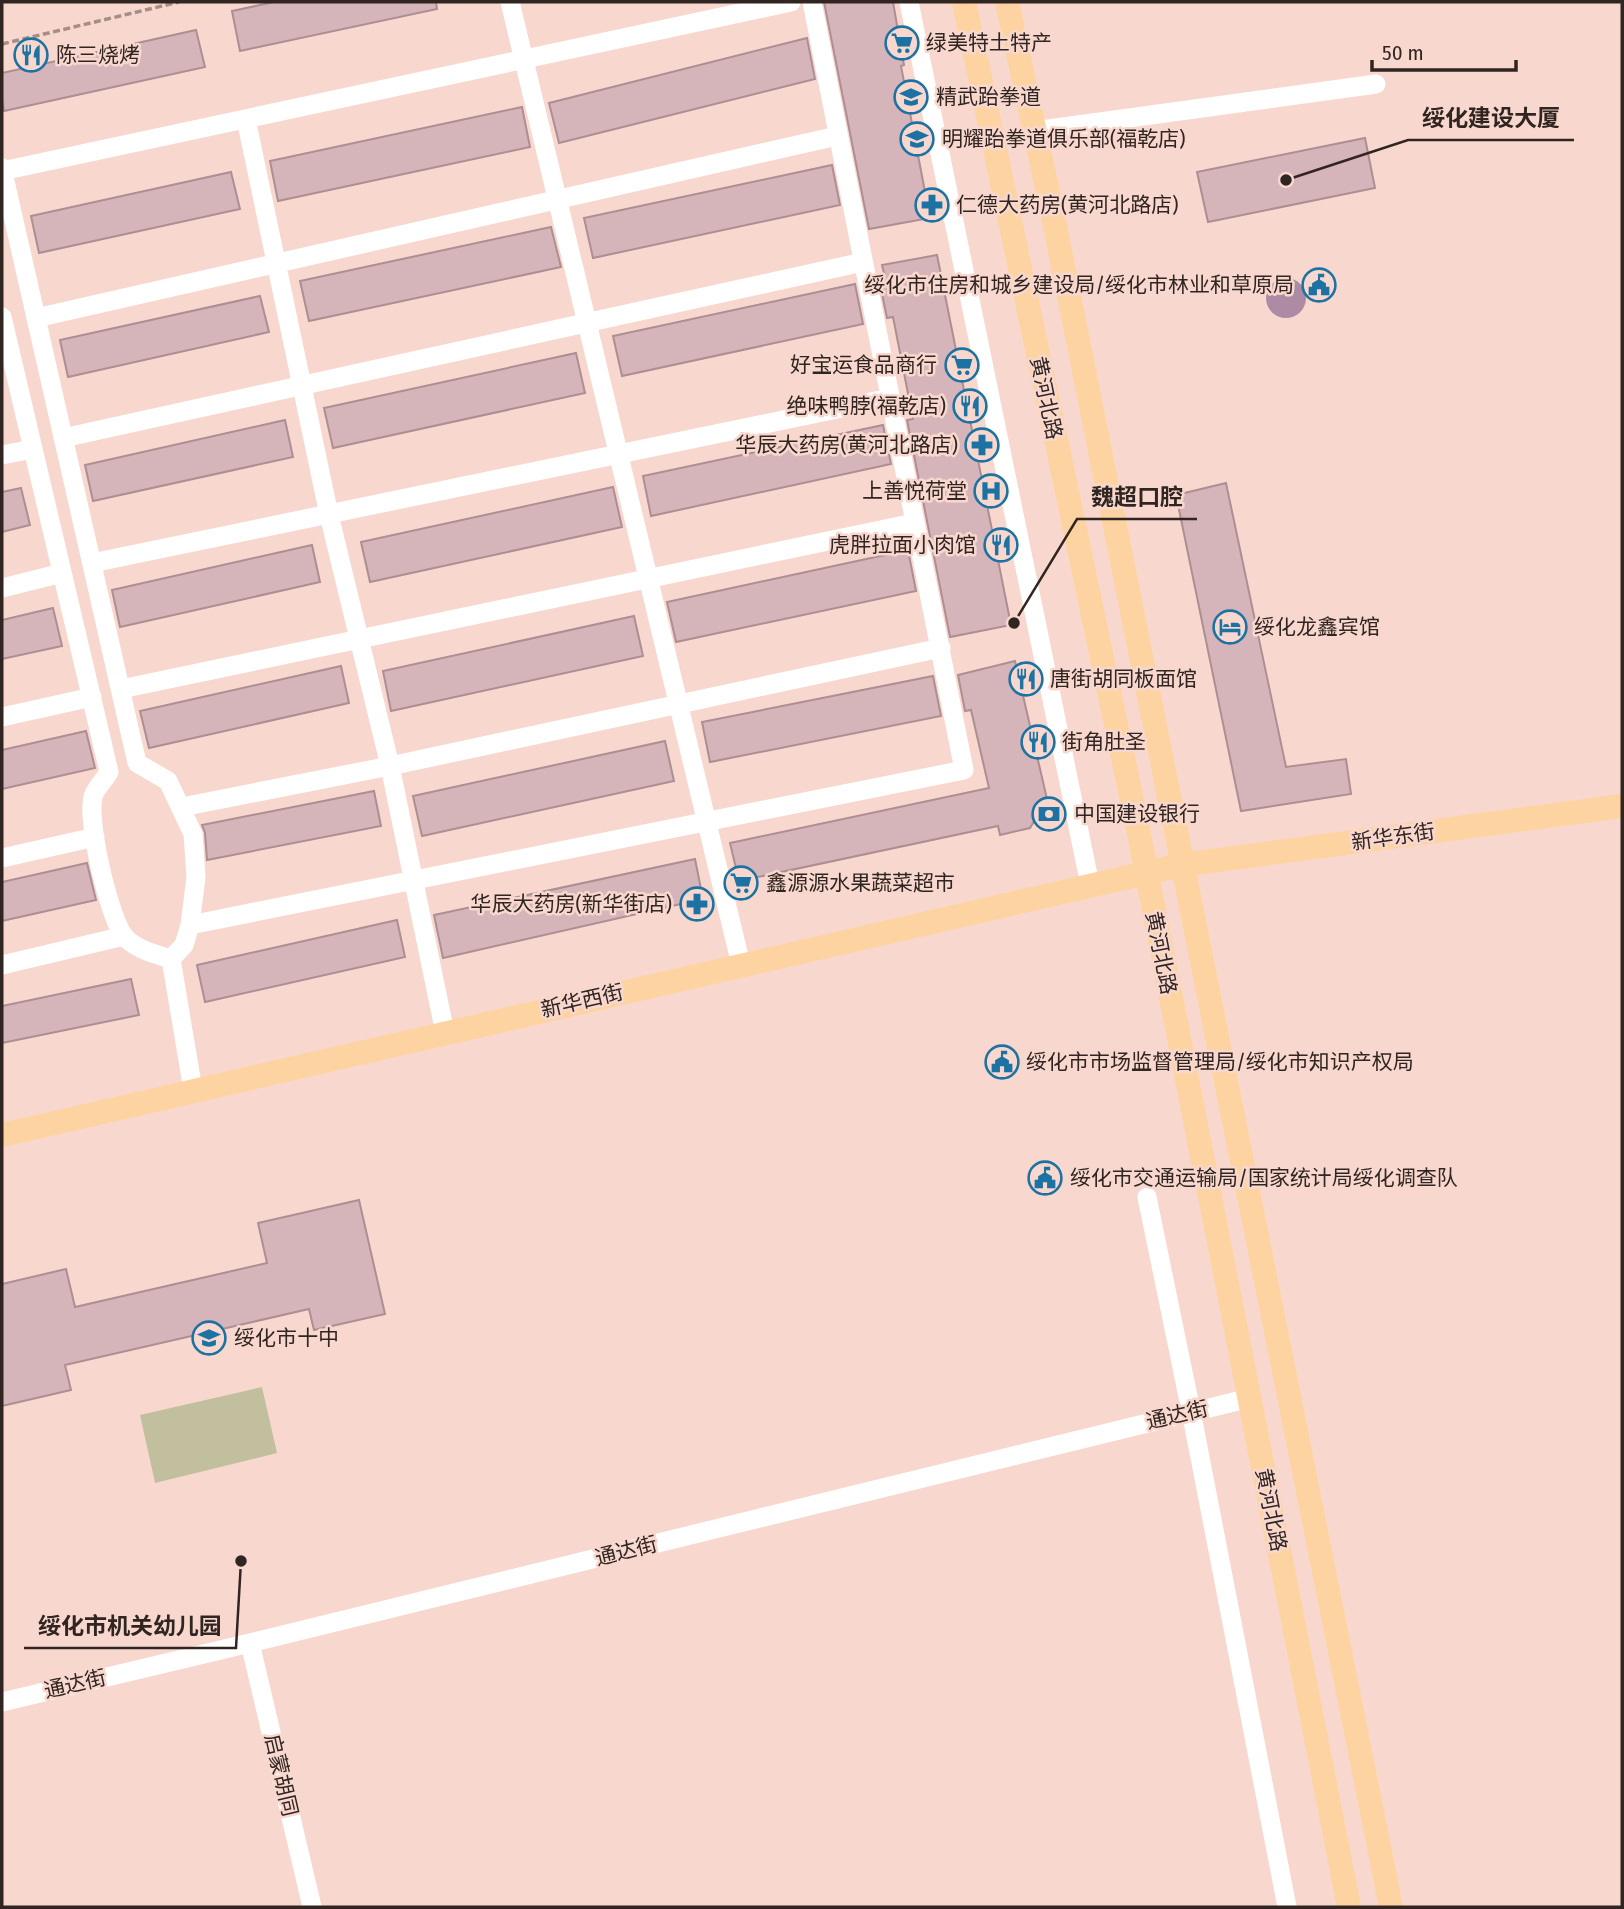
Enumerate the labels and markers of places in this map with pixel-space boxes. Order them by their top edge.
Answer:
supermarket icon: 绿美特土特产 [883,24,921,62]
place label: 绿美特土特产 [926,30,1052,56]
restaurant icon: 陈三烧烤 [12,36,50,74]
place label: 陈三烧烤 [56,42,140,68]
school or university icon: 精武跆拳道 [892,78,930,116]
place label: 精武跆拳道 [936,84,1041,110]
callout: 绥化建设大厦 [1408,96,1574,140]
school or university icon: 明耀跆拳道俱乐部(福乾店) [898,120,936,158]
place label: 明耀跆拳道俱乐部(福乾店) [942,126,1185,152]
pharmacy icon: 仁德大药房(黄河北路店) [913,186,951,224]
place label: 仁德大药房(黄河北路店) [956,192,1178,218]
public building icon: 绥化市住房和城乡建设局/绥化市林业和草原局 [1300,266,1338,304]
place label: 绥化市住房和城乡建设局/绥化市林业和草原局 [864,272,1294,298]
supermarket icon: 好宝运食品商行 [943,346,981,384]
place label: 好宝运食品商行 [790,352,937,378]
restaurant icon: 绝味鸭脖(福乾店) [951,387,989,425]
place label: 绝味鸭脖(福乾店) [787,393,946,419]
pharmacy icon: 华辰大药房(黄河北路店) [963,426,1001,464]
place label: 华辰大药房(黄河北路店) [736,432,958,458]
hospital icon: 上善悦荷堂 [972,472,1010,510]
callout: 魏超口腔 [1077,475,1197,519]
place label: 上善悦荷堂 [862,478,967,504]
restaurant icon: 虎胖拉面小肉馆 [982,526,1020,564]
place label: 虎胖拉面小肉馆 [829,532,976,558]
hotel icon: 绥化龙鑫宾馆 [1211,608,1249,646]
place label: 绥化龙鑫宾馆 [1254,614,1380,640]
restaurant icon: 唐街胡同板面馆 [1007,660,1045,698]
place label: 唐街胡同板面馆 [1050,666,1197,692]
restaurant icon: 街角肚圣 [1019,723,1057,761]
place label: 街角肚圣 [1062,729,1146,755]
bank icon: 中国建设银行 [1030,795,1068,833]
place label: 中国建设银行 [1074,801,1200,827]
supermarket icon: 鑫源源水果蔬菜超市 [722,864,760,902]
place label: 鑫源源水果蔬菜超市 [766,870,955,896]
pharmacy icon: 华辰大药房(新华街店) [678,885,716,923]
place label: 华辰大药房(新华街店) [471,891,672,917]
public building icon: 绥化市市场监督管理局/绥化市知识产权局 [983,1043,1021,1081]
place label: 绥化市市场监督管理局/绥化市知识产权局 [1026,1049,1414,1075]
public building icon: 绥化市交通运输局/国家统计局绥化调查队 [1026,1159,1064,1197]
place label: 绥化市交通运输局/国家统计局绥化调查队 [1070,1165,1458,1191]
school or university icon: 绥化市十中 [190,1319,228,1357]
place label: 绥化市十中 [234,1325,339,1351]
callout: 绥化市机关幼儿园 [24,1604,236,1648]

